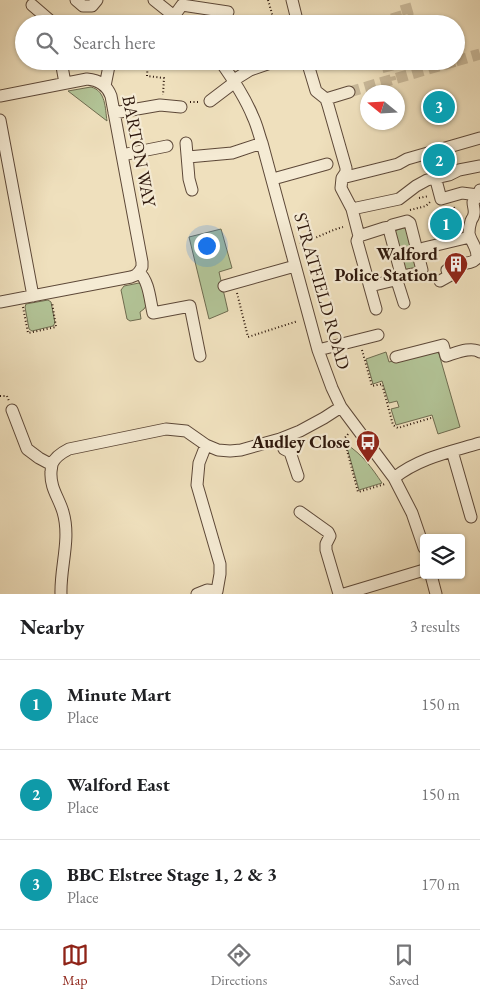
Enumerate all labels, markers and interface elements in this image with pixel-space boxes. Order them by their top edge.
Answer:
search box [15,15,465,70]
icon: search [33,29,61,57]
text: Search here [73,30,155,55]
north arrow [360,85,405,130]
pin: 3 [423,88,455,126]
street label: BARTON WAY [117,93,162,210]
pin: 2 [423,141,455,179]
pin: 1 [430,205,462,243]
street label: STRATFIELD ROAD [289,210,356,372]
your location [194,233,220,259]
place label: Walford Police Station [334,242,438,286]
building icon: Walford Police Station [443,251,469,285]
bus stop icon: Audley Close [355,429,381,463]
place label: Audley Close [250,430,350,453]
map controls [420,534,465,579]
button: layers [420,534,465,579]
text: Nearby [20,613,84,640]
text: 3 results [410,616,460,637]
text: Minute Mart [67,682,171,707]
text: 1 [32,694,40,715]
text: 150 m [421,694,460,715]
text: Place [67,707,99,728]
text: Walford East [67,772,170,797]
text: 2 [32,784,40,805]
text: 150 m [421,784,460,805]
text: Place [67,797,99,818]
text: BBC Elstree Stage 1, 2 & 3 [67,862,277,887]
text: 3 [32,874,40,895]
text: 170 m [421,874,460,895]
text: Place [67,887,99,908]
tab: Map [61,941,89,989]
tab: Directions [211,941,267,989]
tab: Saved [389,941,419,989]

